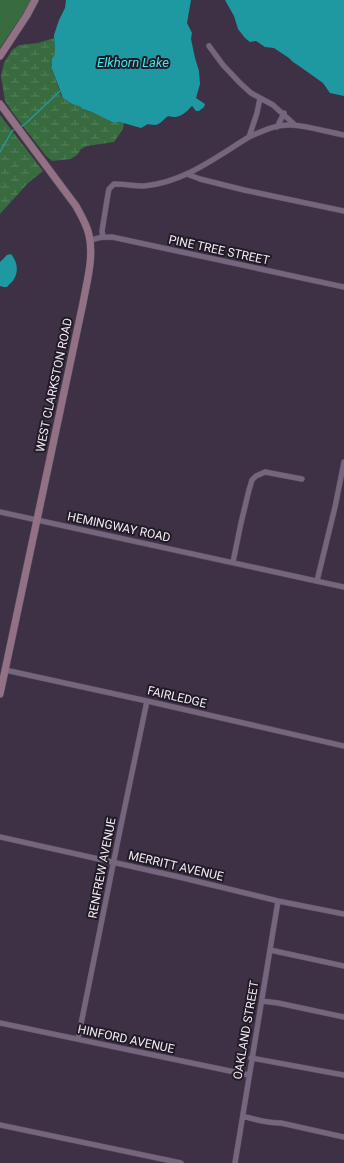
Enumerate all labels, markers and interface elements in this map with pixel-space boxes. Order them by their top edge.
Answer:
water label: Elkhorn Lake [97,55,169,70]
street label: PINE TREE STREET [167,232,271,268]
street label: WEST CLARKSTON ROAD [33,317,75,453]
street label: HEMINGWAY ROAD [66,509,172,545]
street label: FAIRLEDGE [146,683,208,711]
street label: RENFREW AVENUE [85,816,119,919]
street label: MERRITT AVENUE [127,848,225,884]
street label: OAKLAND STREET [230,980,262,1080]
street label: HINFORD AVENUE [76,1022,176,1056]

